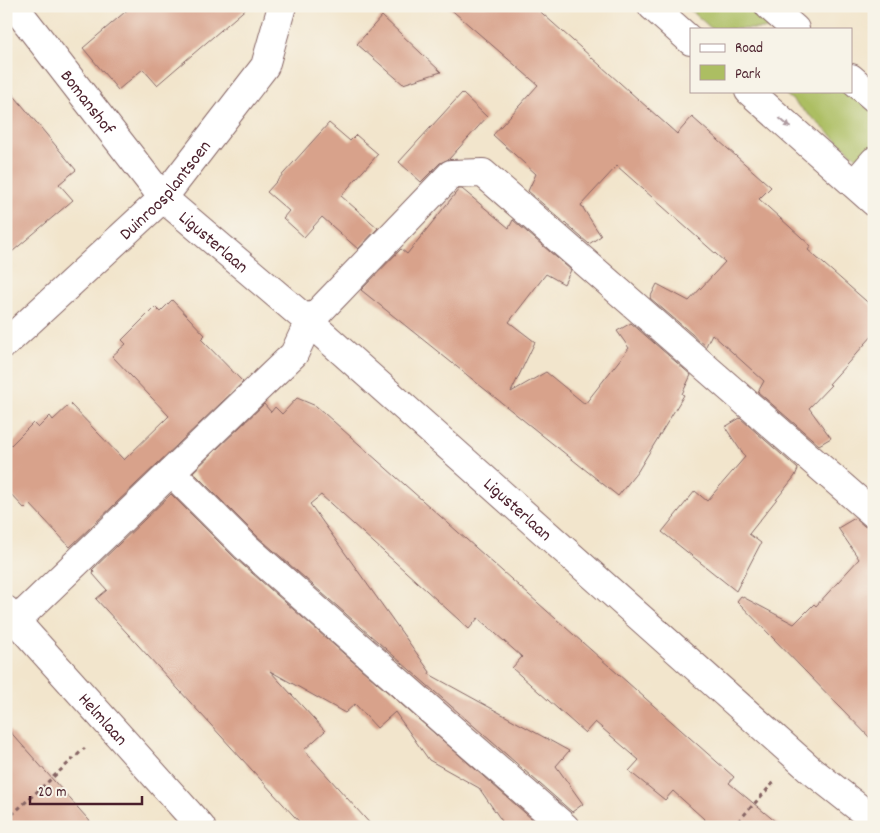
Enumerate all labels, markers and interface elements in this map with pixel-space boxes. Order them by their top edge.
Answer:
legend [690,28,852,92]
text: Road [735,38,763,60]
text: Park [735,64,761,86]
street label: Bomanshof [53,65,120,141]
one-way arrow [779,118,792,129]
street label: Duinroosplantsoen [115,136,218,247]
street label: Ligusterlaan [172,206,253,280]
street label: Ligusterlaan [477,473,556,548]
street label: Helmlaan [71,688,132,752]
scale bar [30,773,142,805]
text: 20 m [38,782,66,804]

